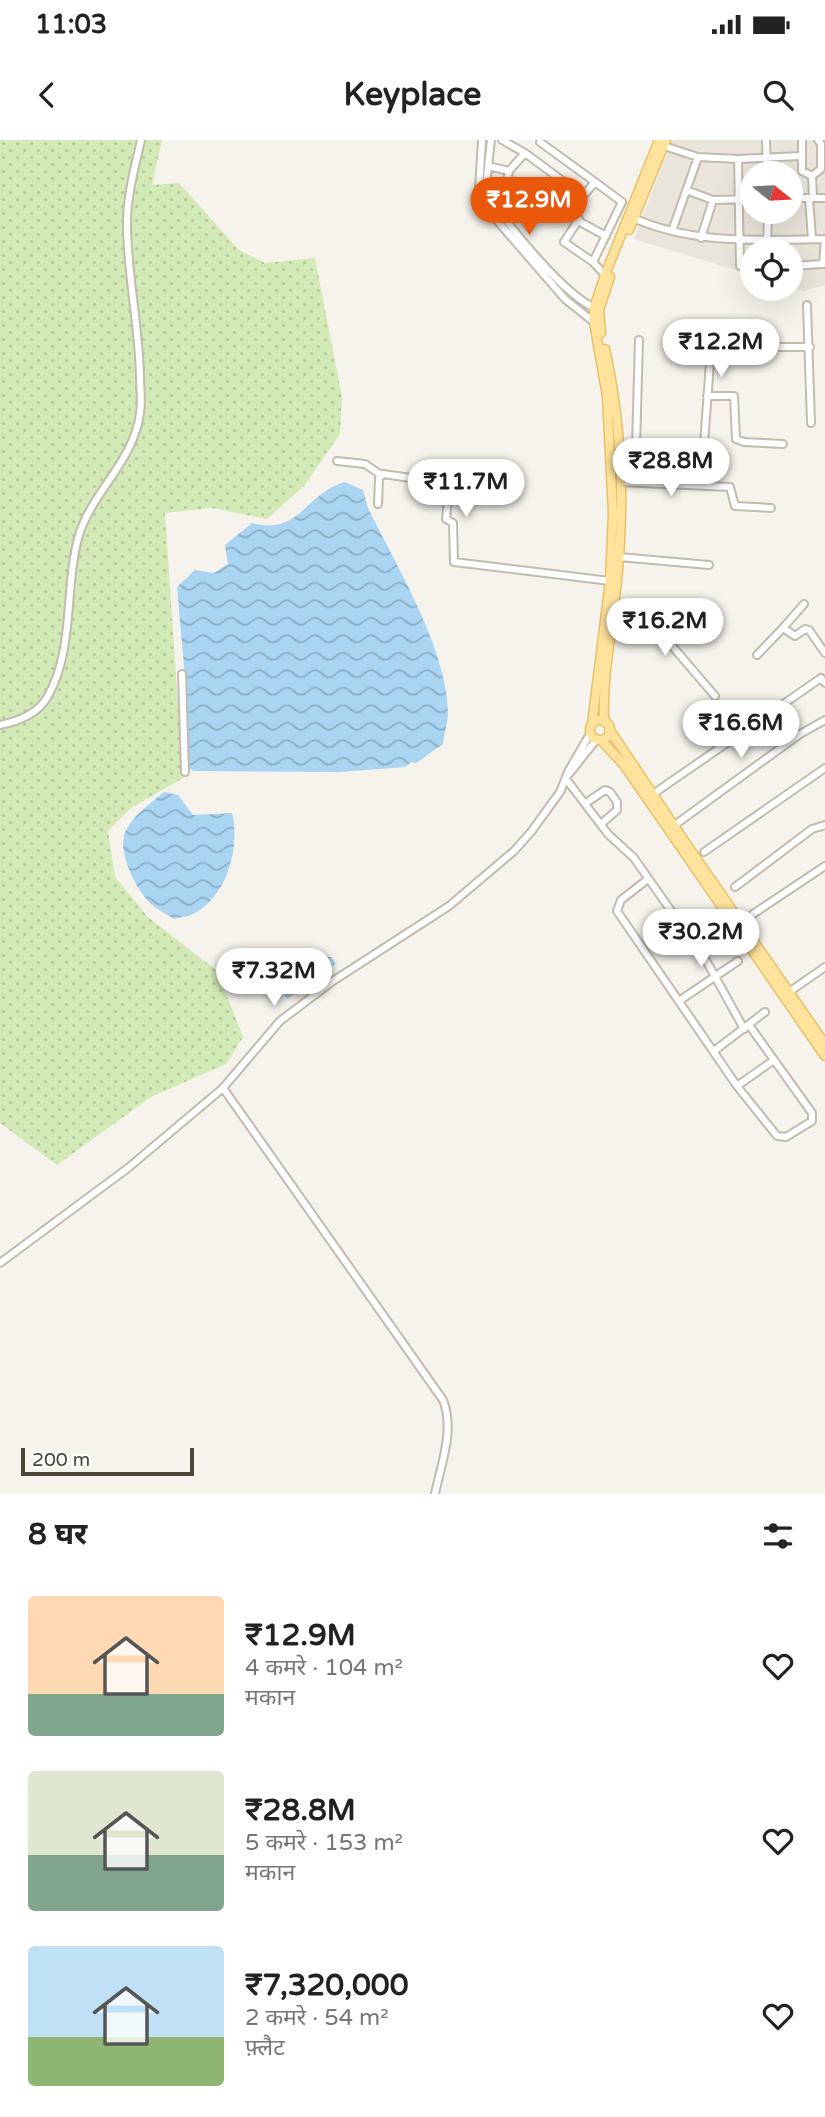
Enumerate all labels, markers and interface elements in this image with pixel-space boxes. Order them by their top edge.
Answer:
text: 11:03 [35,9,107,40]
icon: back [28,76,66,114]
text: Keyplace [344,76,481,114]
icon: search [759,76,797,114]
north arrow [740,161,803,224]
map controls [740,161,803,301]
pin: ₹12.9M [472,178,586,237]
text: ₹12.9M [487,186,572,214]
button: locate [740,238,803,301]
pin: ₹12.2M [664,320,778,379]
text: ₹12.2M [679,328,764,356]
pin: ₹28.8M [614,438,728,498]
text: ₹28.8M [629,447,713,475]
pin: ₹11.7M [409,460,523,519]
text: ₹11.7M [424,468,508,496]
pin: ₹16.2M [608,598,722,658]
text: ₹16.2M [623,607,708,635]
pin: ₹16.6M [684,700,798,760]
text: ₹16.6M [699,709,784,737]
pin: ₹30.2M [644,910,758,969]
text: ₹30.2M [659,918,744,946]
pin: ₹7.32M [217,948,331,1008]
text: ₹7.32M [232,957,316,985]
scale bar [21,1445,194,1477]
text: 200 m [32,1449,90,1471]
text: 8 घर [28,1516,87,1553]
icon: filters [759,1517,797,1555]
text: ₹12.9M [245,1617,356,1654]
icon: home [84,1624,168,1708]
icon: heart [759,1647,797,1685]
text: 4 कमरे · 104 m² [245,1654,403,1682]
text: मकान [245,1684,295,1712]
text: ₹28.8M [245,1792,356,1829]
icon: home [84,1799,168,1883]
icon: heart [759,1822,797,1860]
text: 5 कमरे · 153 m² [245,1829,403,1857]
text: मकान [245,1859,295,1887]
text: ₹7,320,000 [245,1967,409,2004]
icon: home [84,1974,168,2058]
icon: heart [759,1997,797,2035]
text: 2 कमरे · 54 m² [245,2004,389,2032]
text: फ़्लैट [245,2034,285,2062]

